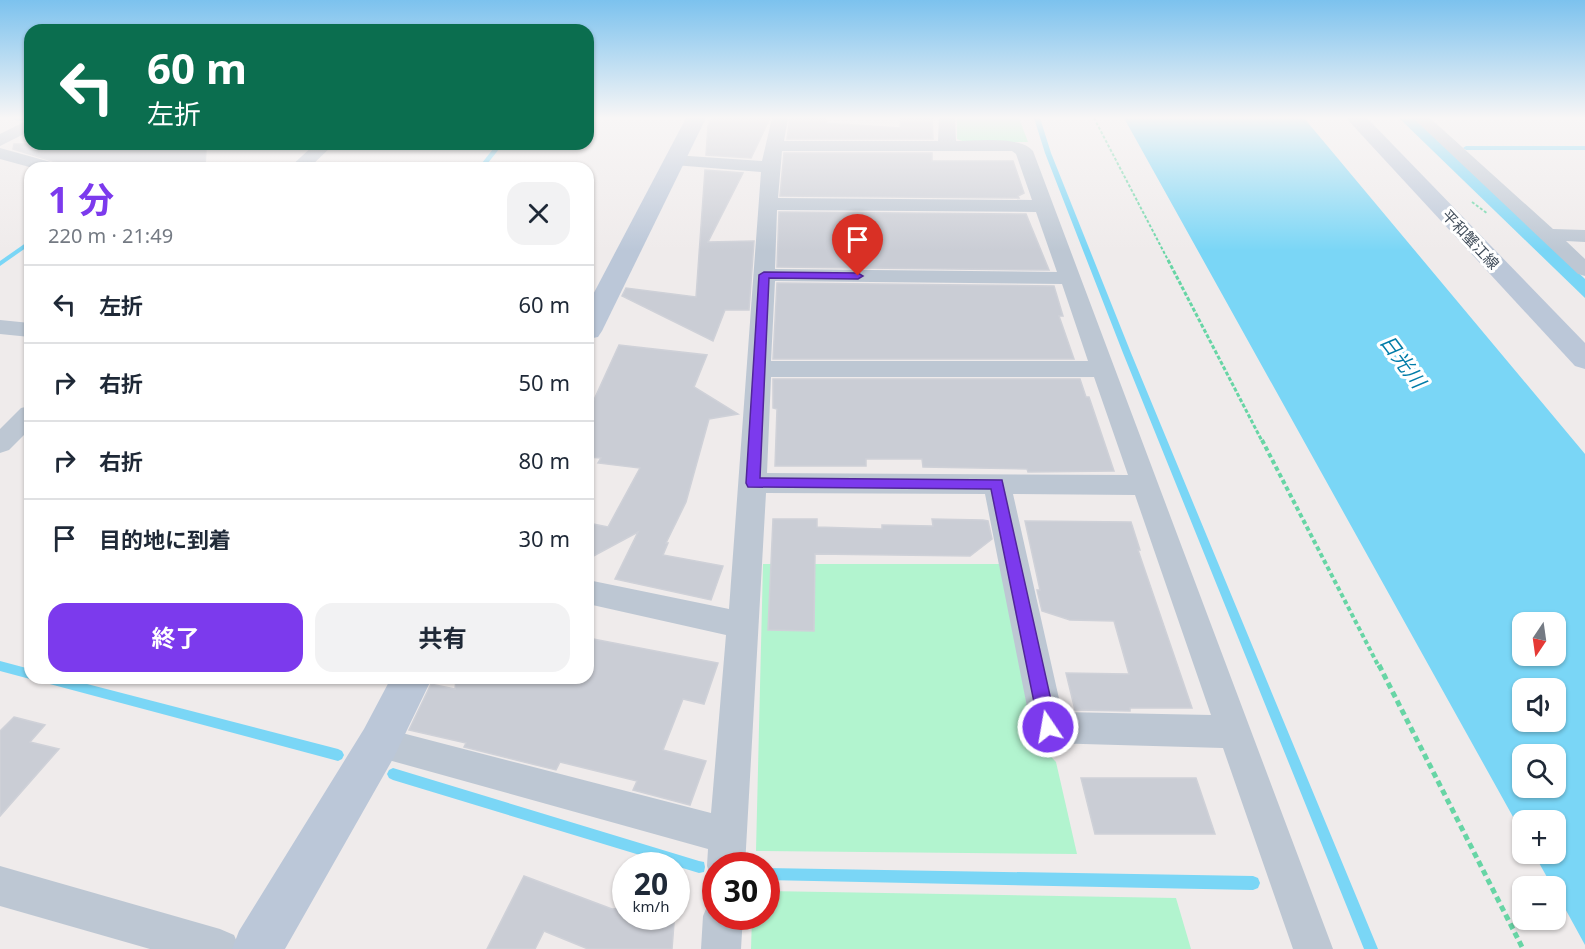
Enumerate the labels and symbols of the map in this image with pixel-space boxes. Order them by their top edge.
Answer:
street label: 平和蟹江線 [1438,205,1504,273]
pin [832,214,883,276]
water label: 日光川 [1374,329,1433,395]
north arrow [1512,612,1566,666]
position arrow [1016,695,1080,759]
speed limit sign: 30 [702,852,780,930]

